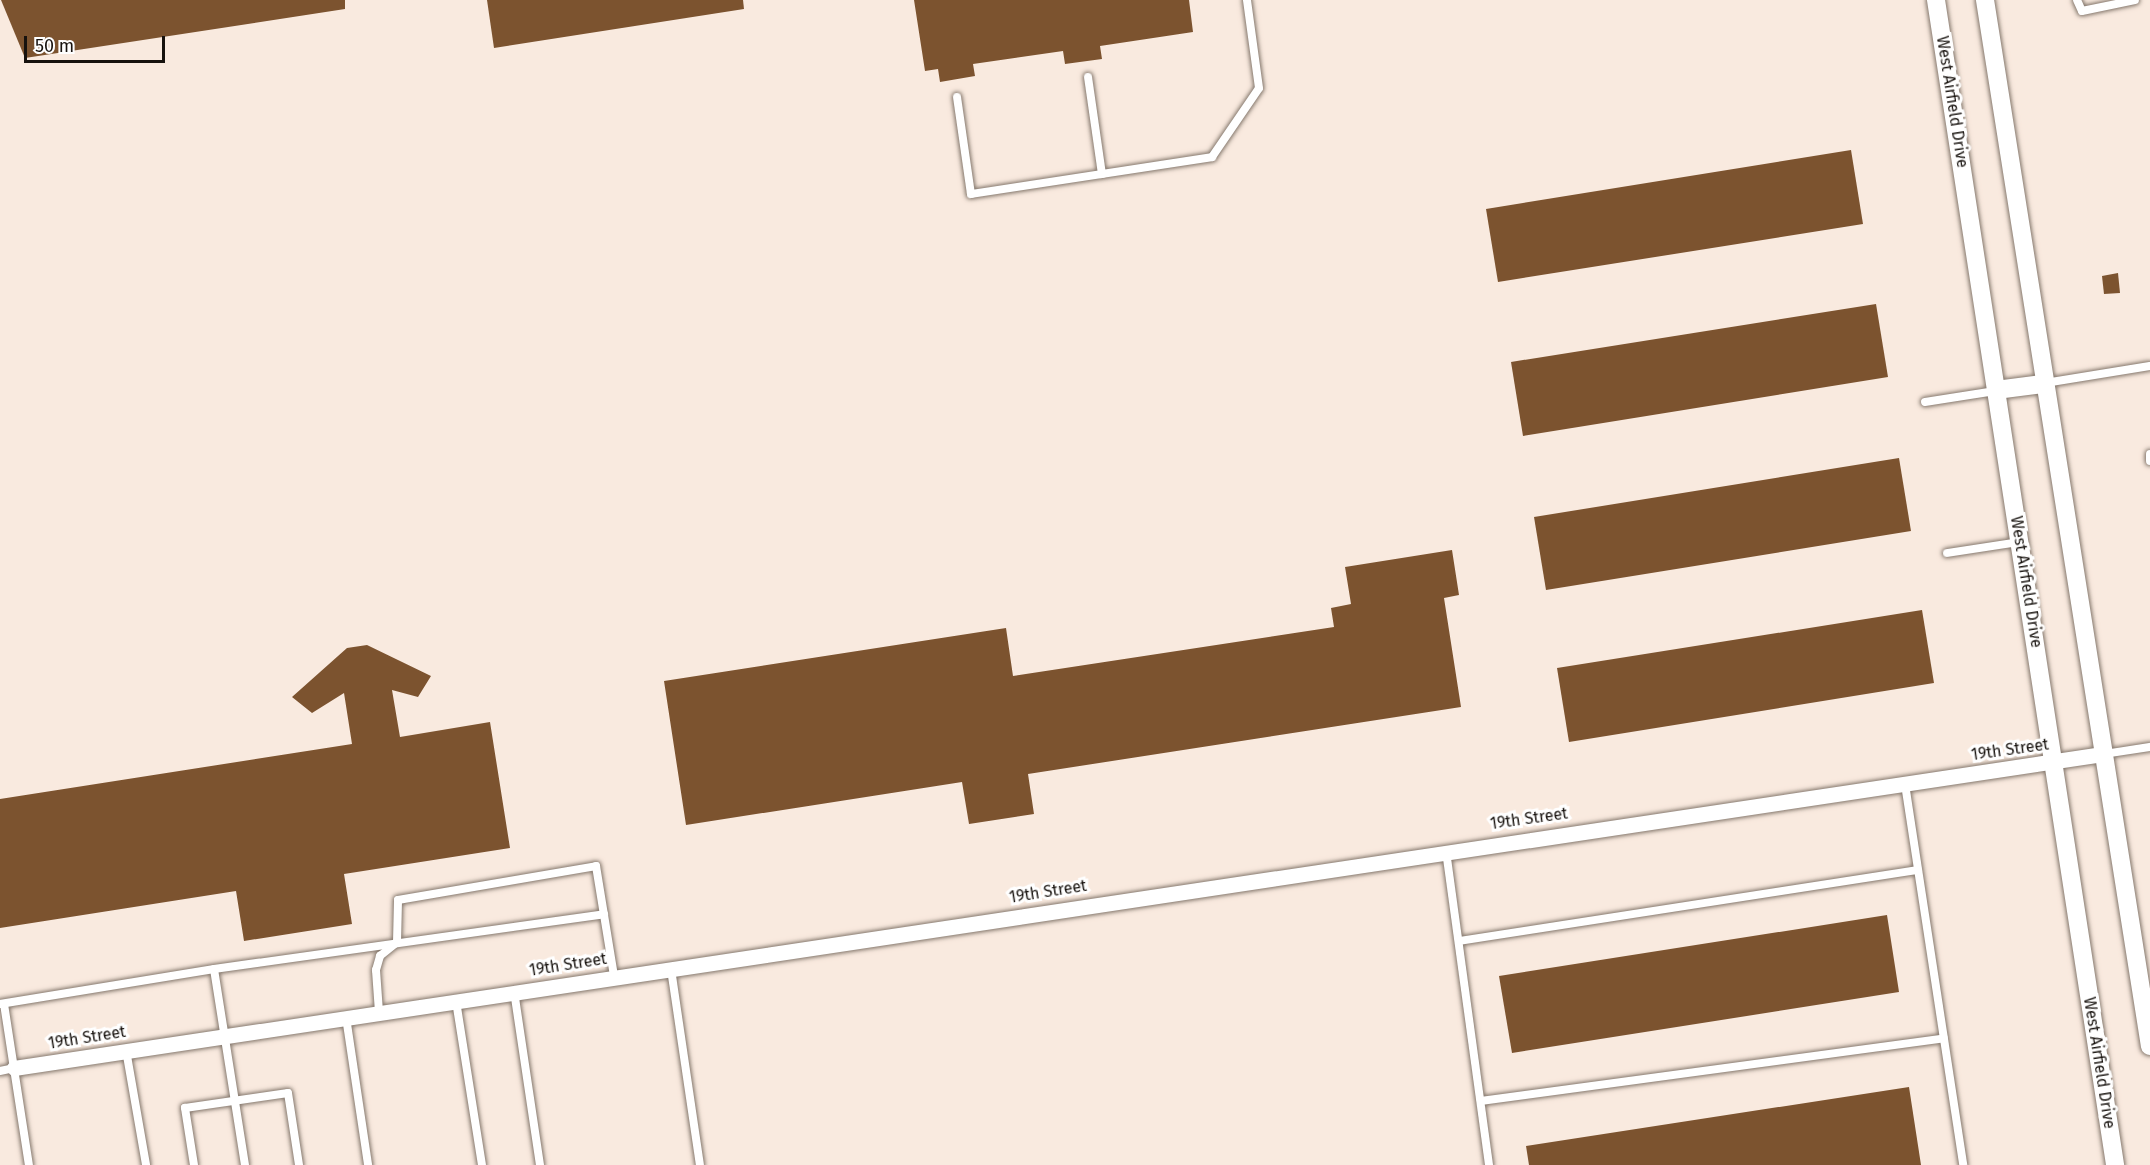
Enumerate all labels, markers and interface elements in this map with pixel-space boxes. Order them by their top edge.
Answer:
scale bar [27,24,168,62]
text: 50 m [35,35,74,57]
street label: West Airfield Drive [1932,35,1972,169]
street label: West Airfield Drive [2006,515,2046,649]
street label: 19th Street [1970,735,2050,765]
street label: 19th Street [1489,804,1569,834]
street label: 19th Street [1008,876,1088,908]
street label: 19th Street [528,949,608,981]
street label: West Airfield Drive [2079,996,2119,1130]
street label: 19th Street [47,1022,127,1054]

